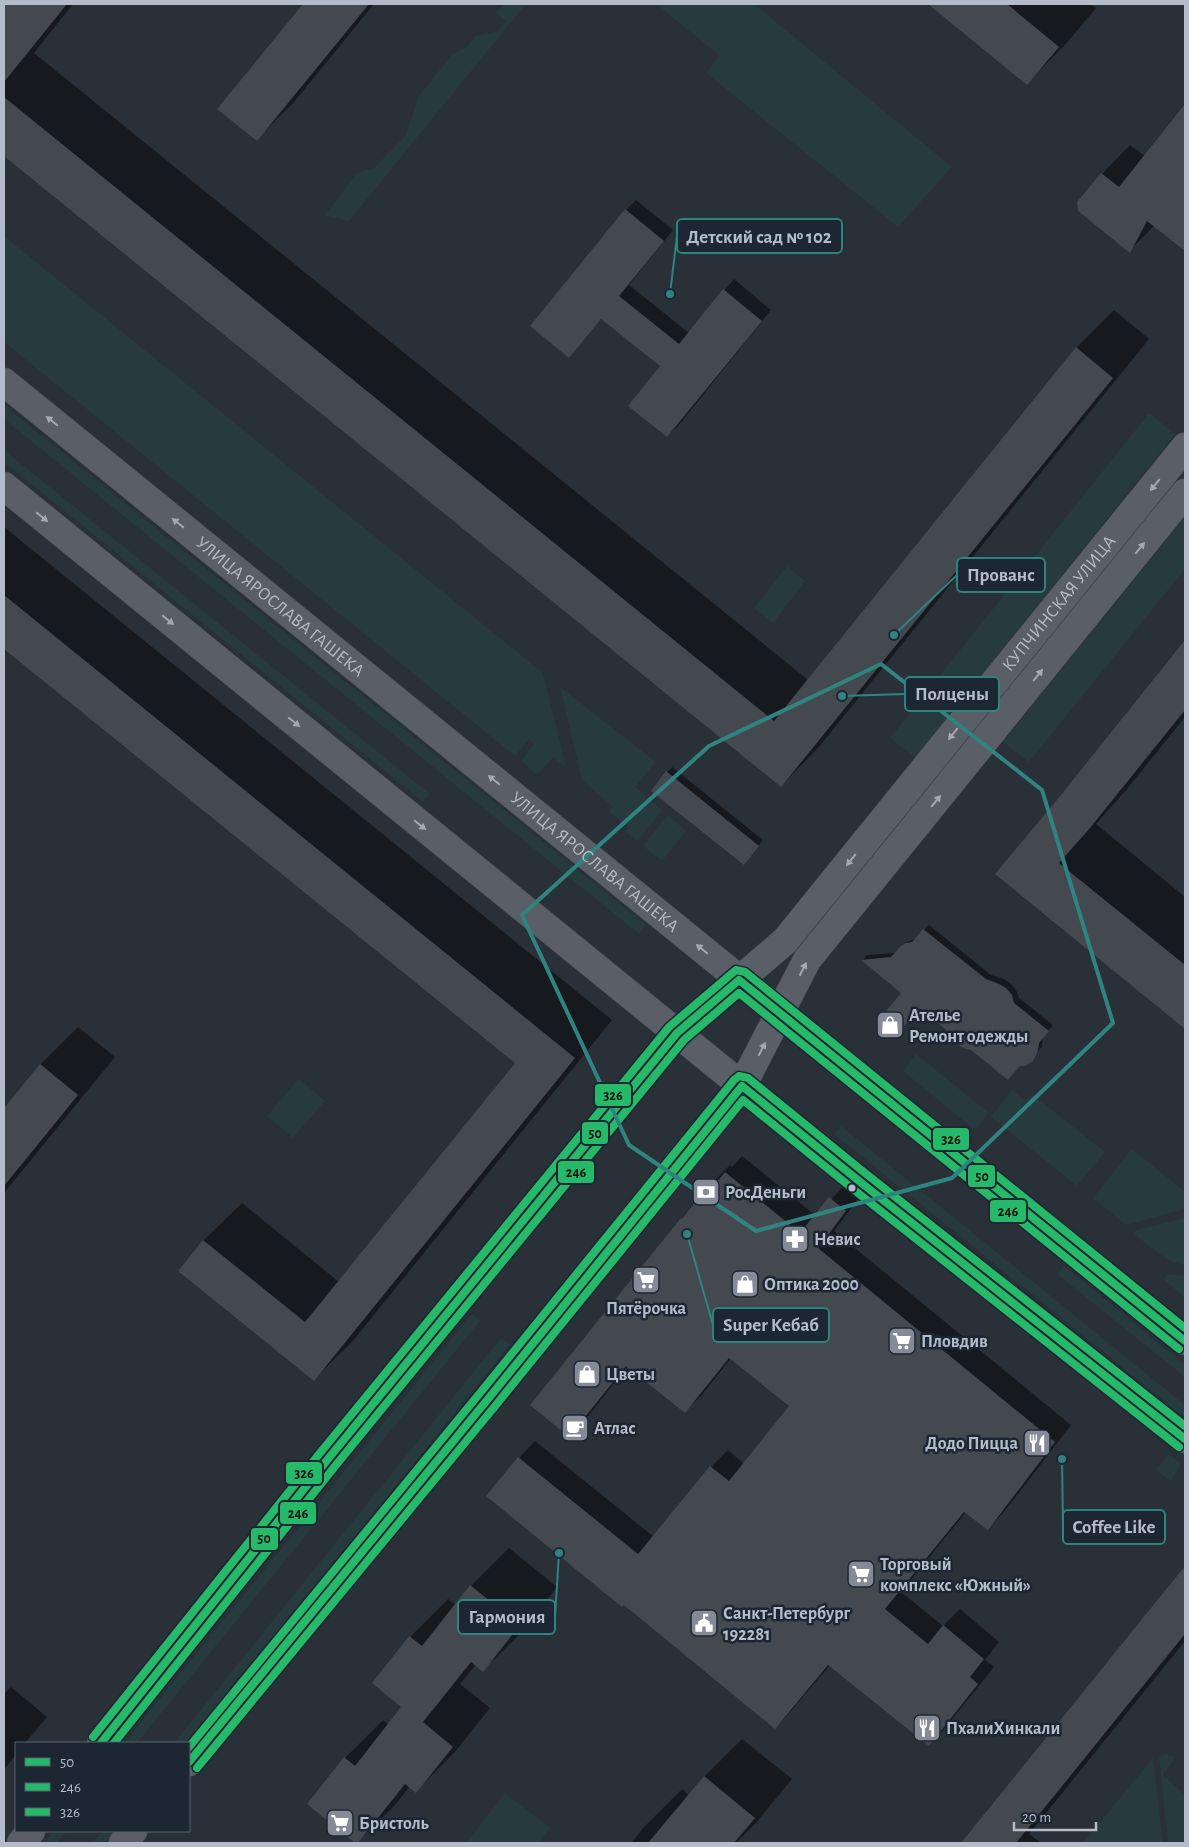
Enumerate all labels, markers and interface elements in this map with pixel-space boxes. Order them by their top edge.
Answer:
callout: Детский сад № 102 [677,219,842,253]
text: Детский сад № 102 [686,228,832,247]
one-way arrow [45,415,58,426]
one-way arrow [1149,478,1160,491]
one-way arrow [35,512,48,523]
one-way arrow [172,518,185,529]
street label: КУПЧИНСКАЯ УЛИЦА [999,532,1120,675]
street label: УЛИЦА ЯРОСЛАВА ГАШЕКА [192,534,368,681]
one-way arrow [1135,542,1146,555]
callout: Прованс [957,558,1045,592]
text: Прованс [967,566,1035,585]
one-way arrow [161,614,174,625]
one-way arrow [1033,668,1044,681]
callout: Полцены [905,677,999,711]
text: Полцены [915,685,989,704]
one-way arrow [287,717,300,728]
one-way arrow [948,727,959,740]
one-way arrow [488,774,501,785]
street label: УЛИЦА ЯРОСЛАВА ГАШЕКА [507,789,682,936]
one-way arrow [930,795,941,808]
one-way arrow [413,819,426,830]
one-way arrow [845,853,856,866]
one-way arrow [695,944,708,955]
one-way arrow [799,962,807,976]
place label: Ателье Ремонт одежды [909,1007,1028,1046]
shop icon: Ателье Ремонт одежды [875,1010,905,1040]
one-way arrow [758,1042,766,1057]
line badge: 326 [594,1083,632,1107]
text: 326 [603,1089,623,1103]
line badge: 50 [581,1121,609,1145]
text: 50 [588,1127,602,1141]
line badge: 326 [932,1127,970,1151]
text: 326 [941,1133,961,1147]
line badge: 246 [557,1160,595,1184]
line badge: 50 [967,1164,996,1188]
text: 246 [566,1166,586,1180]
text: 50 [975,1170,989,1184]
bank icon: РосДеньги [691,1177,721,1207]
unlabelled marker [847,1183,857,1193]
place label: РосДеньги [725,1184,806,1202]
line badge: 246 [989,1199,1027,1223]
text: 246 [998,1205,1018,1219]
pharmacy icon: Невис [780,1224,810,1254]
place label: Невис [814,1231,861,1249]
supermarket icon: Пятёрочка [631,1265,661,1295]
shop icon: Оптика 2000 [730,1269,760,1299]
place label: Оптика 2000 [764,1276,859,1294]
place label: Пятёрочка [606,1300,687,1318]
callout: Super Кебаб [713,1308,829,1342]
text: Super Кебаб [723,1316,819,1335]
supermarket icon: Пловдив [887,1326,917,1356]
place label: Пловдив [921,1333,988,1351]
shop icon: Цветы [572,1359,602,1389]
place label: Цветы [606,1366,655,1384]
cafe icon: Атлас [560,1413,590,1443]
place label: Атлас [594,1420,636,1438]
restaurant icon: Додо Пицца [1022,1428,1052,1458]
place label: Додо Пицца [925,1435,1018,1453]
line badge: 326 [285,1461,323,1485]
text: 326 [294,1467,314,1481]
line badge: 246 [279,1501,317,1525]
text: 246 [288,1507,308,1521]
callout: Coffee Like [1063,1510,1165,1544]
text: Coffee Like [1073,1518,1155,1537]
line badge: 50 [250,1527,279,1551]
text: 50 [257,1532,271,1546]
place label: Торговый комплекс «Южный» [880,1556,1031,1595]
supermarket icon: Торговый комплекс «Южный» [846,1559,876,1589]
callout: Гармония [458,1600,555,1634]
place label: Санкт-Петербург 192281 [723,1605,850,1644]
text: Гармония [469,1608,545,1627]
public building icon: Санкт-Петербург 192281 [689,1608,719,1638]
restaurant icon: ПхалиХинкали [912,1713,942,1743]
place label: ПхалиХинкали [946,1720,1060,1738]
legend [15,1742,190,1832]
text: 50 [60,1755,74,1770]
text: 246 [60,1780,81,1795]
scale bar [1014,1800,1096,1832]
text: 326 [60,1805,80,1820]
supermarket icon: Бристоль [325,1808,355,1838]
text: 20 m [1022,1810,1051,1825]
place label: Бристоль [359,1815,430,1833]

